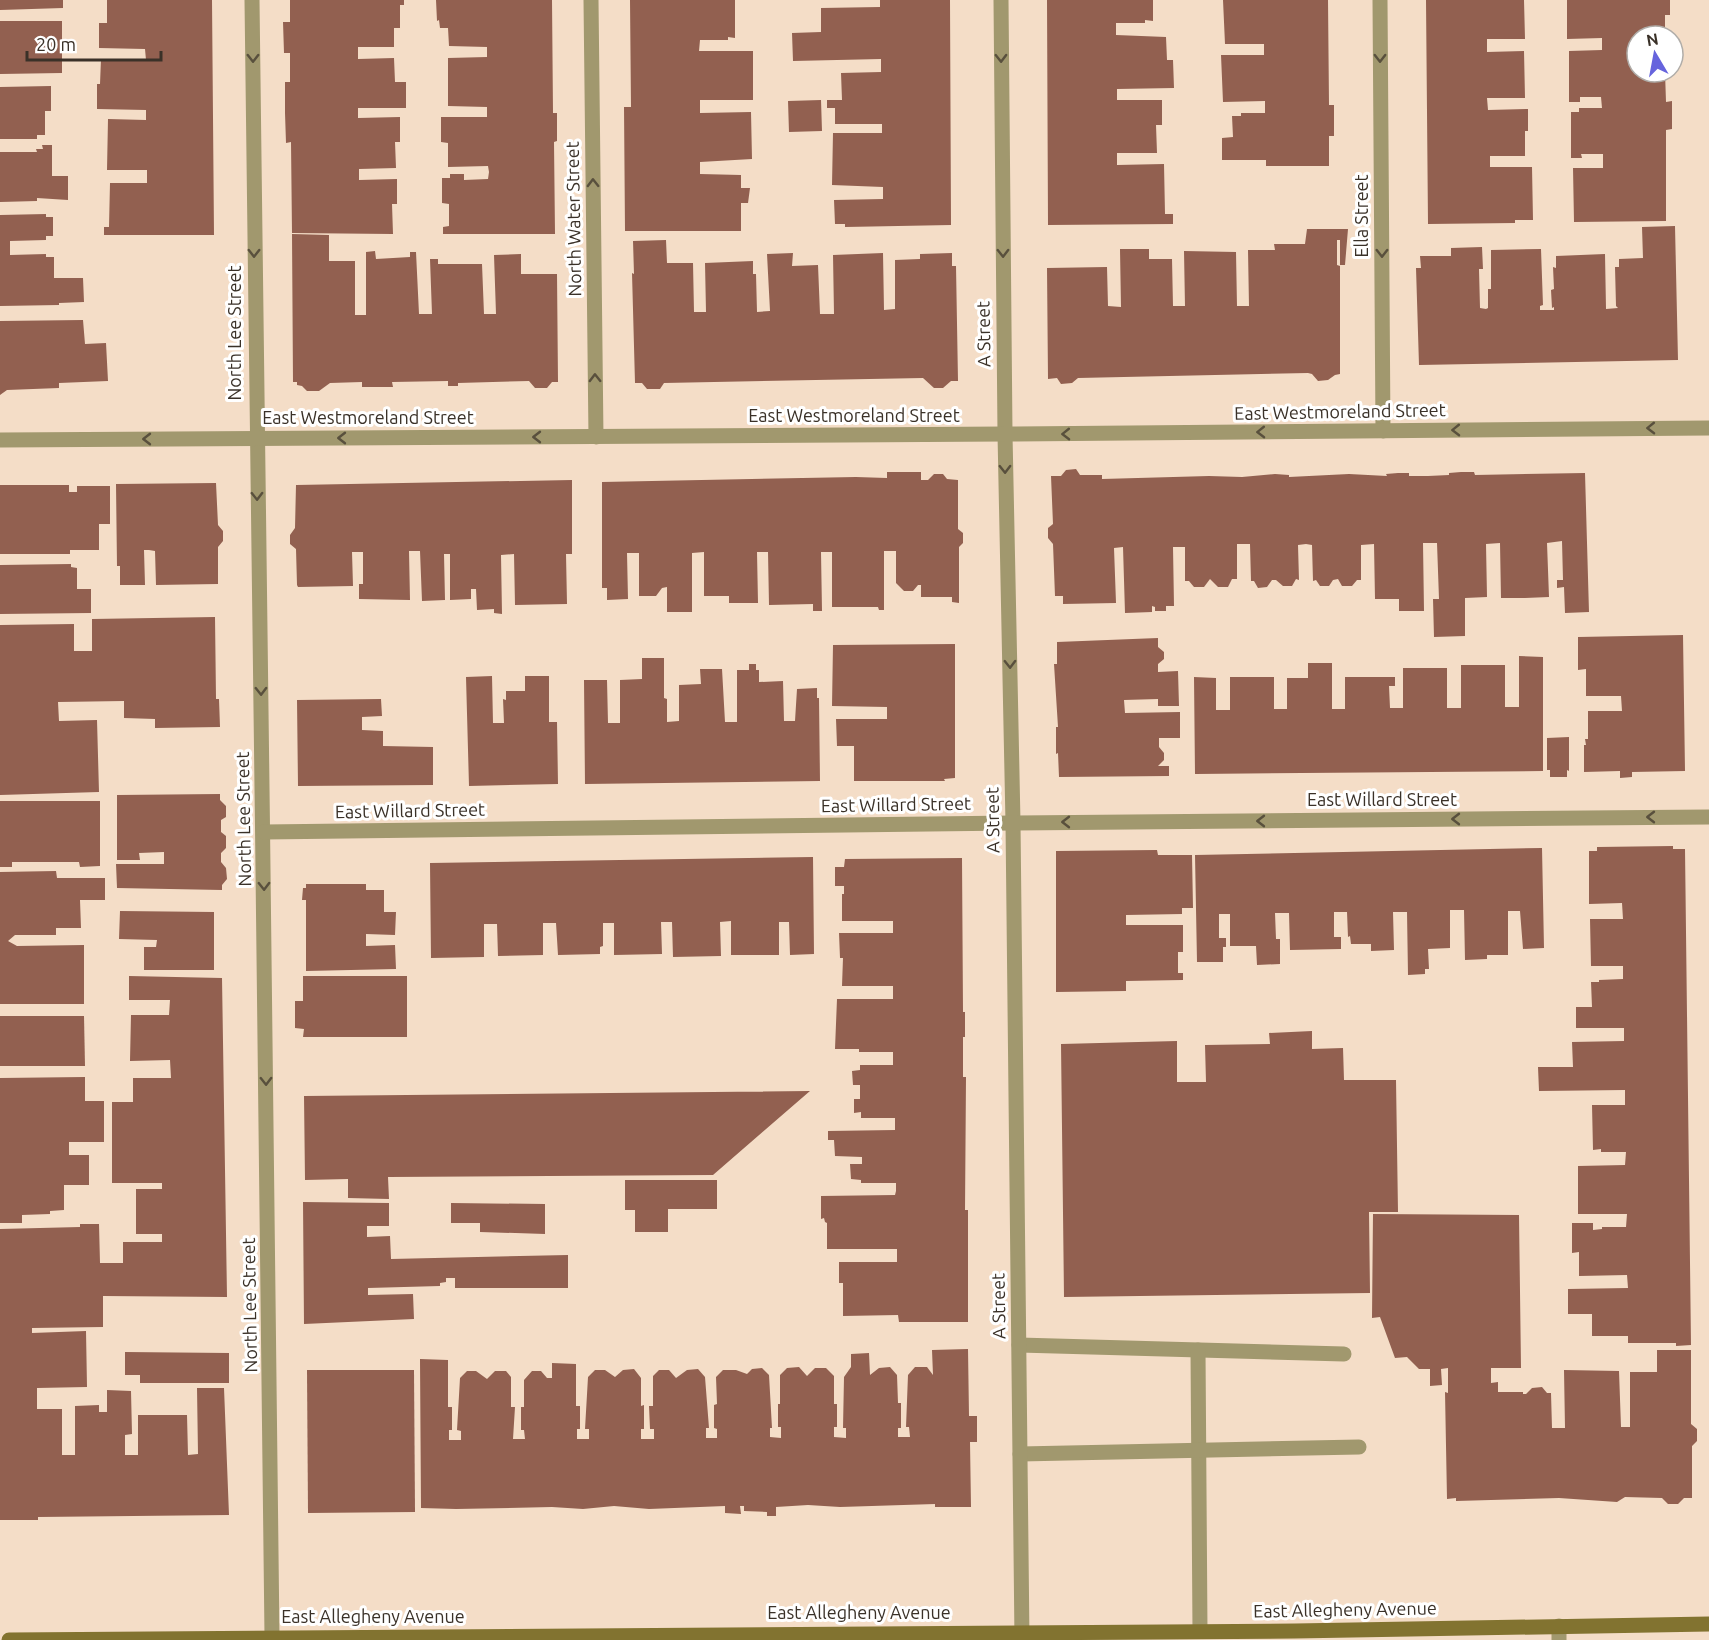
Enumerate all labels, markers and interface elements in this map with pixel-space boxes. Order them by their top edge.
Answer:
scale bar [27,24,160,62]
north arrow [1625,24,1685,84]
text: N [1645,29,1660,49]
text: 20 m [36,34,76,54]
one-way arrow [247,54,259,63]
one-way arrow [995,54,1007,63]
one-way arrow [1374,54,1386,63]
street label: North Water Street [562,141,584,297]
street label: Ella Street [1351,174,1371,258]
one-way arrow [587,179,599,188]
one-way arrow [248,249,260,258]
one-way arrow [997,249,1009,258]
one-way arrow [1376,249,1388,258]
street label: North Lee Street [224,265,244,401]
street label: A Street [972,301,994,367]
one-way arrow [589,374,601,383]
street label: East Westmoreland Street [1234,399,1446,423]
street label: East Westmoreland Street [748,405,960,425]
street label: East Westmoreland Street [262,407,474,427]
one-way arrow [1646,422,1655,434]
one-way arrow [1451,424,1460,436]
one-way arrow [1256,426,1265,438]
one-way arrow [1061,428,1070,440]
one-way arrow [533,431,542,443]
one-way arrow [338,432,347,444]
one-way arrow [143,433,152,445]
one-way arrow [999,465,1012,474]
one-way arrow [251,492,263,501]
one-way arrow [1003,660,1016,669]
one-way arrow [255,687,267,696]
street label: North Lee Street [232,751,254,887]
street label: A Street [981,787,1003,853]
street label: East Willard Street [1307,789,1457,809]
street label: East Willard Street [821,793,971,815]
street label: East Willard Street [335,799,485,821]
one-way arrow [1646,811,1655,823]
one-way arrow [1451,813,1460,825]
one-way arrow [1256,814,1265,827]
one-way arrow [1061,816,1070,828]
one-way arrow [258,882,270,891]
one-way arrow [260,1077,273,1086]
street label: North Lee Street [238,1237,260,1373]
street label: A Street [987,1273,1009,1339]
street label: East Allegheny Avenue [1253,1597,1437,1621]
street label: East Allegheny Avenue [767,1602,951,1622]
street label: East Allegheny Avenue [281,1606,465,1626]

